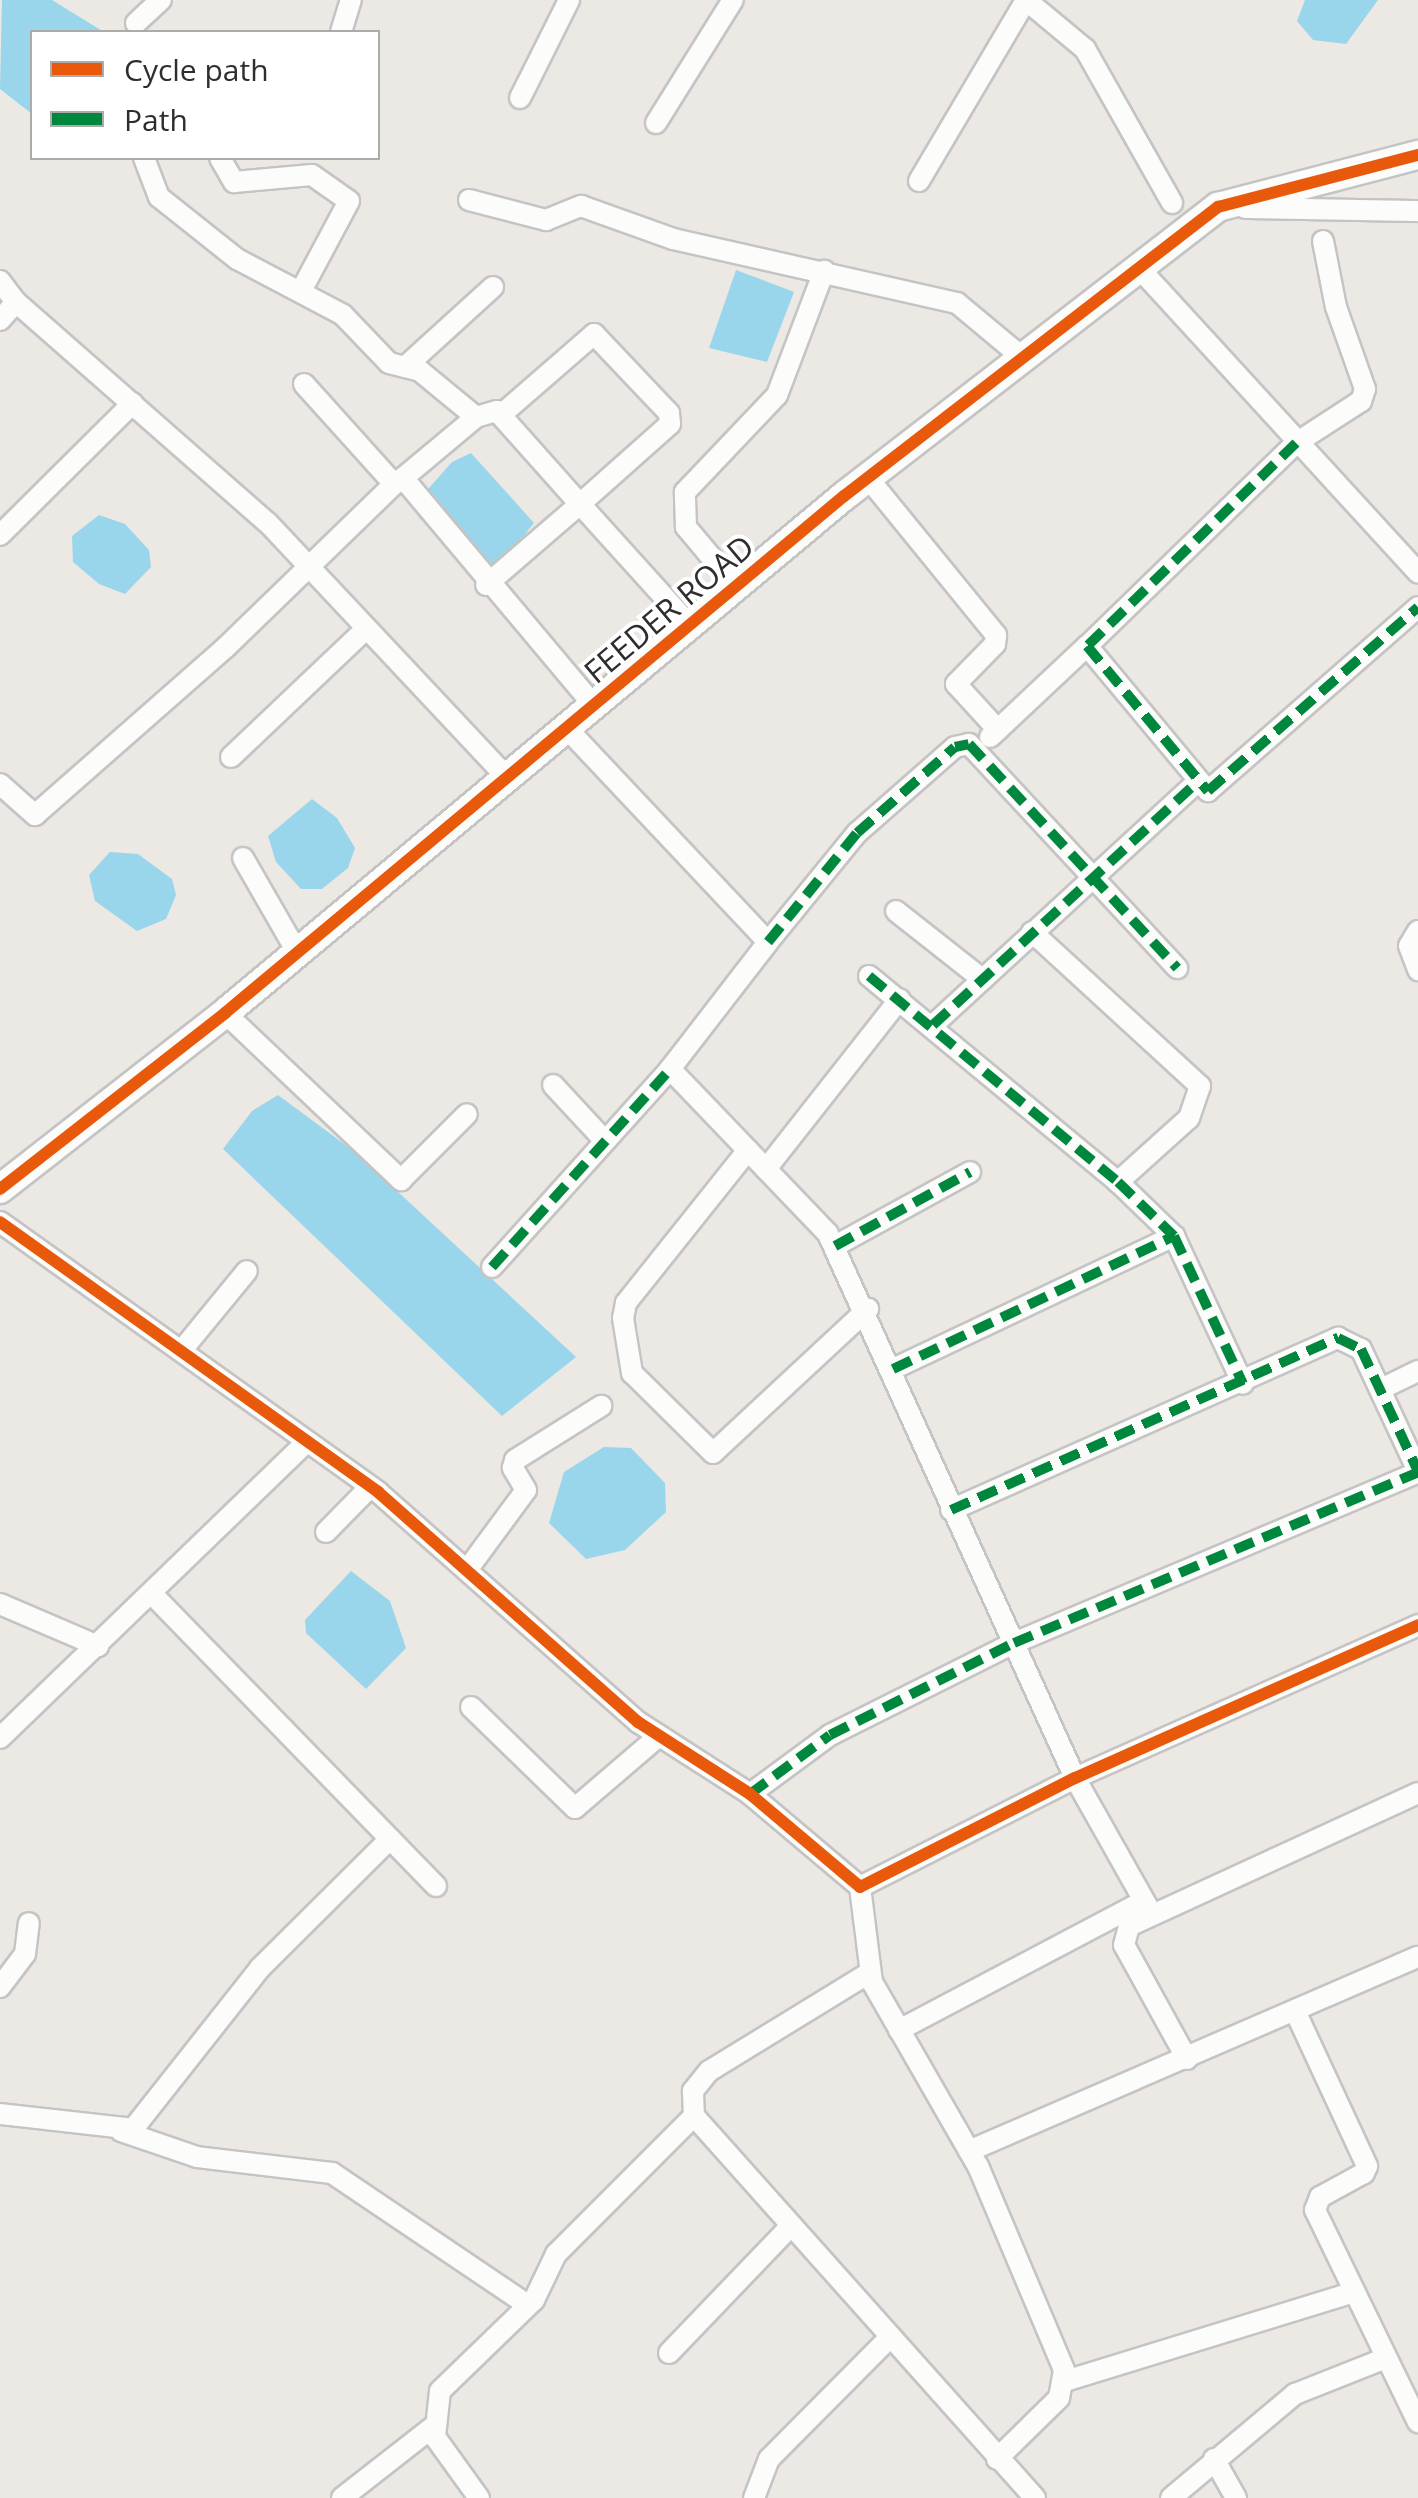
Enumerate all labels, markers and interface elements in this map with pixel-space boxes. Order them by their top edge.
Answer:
legend [30,30,380,160]
text: Cycle path [124,49,269,90]
text: Path [124,99,188,140]
street label: FEEDER ROAD [577,527,761,691]

